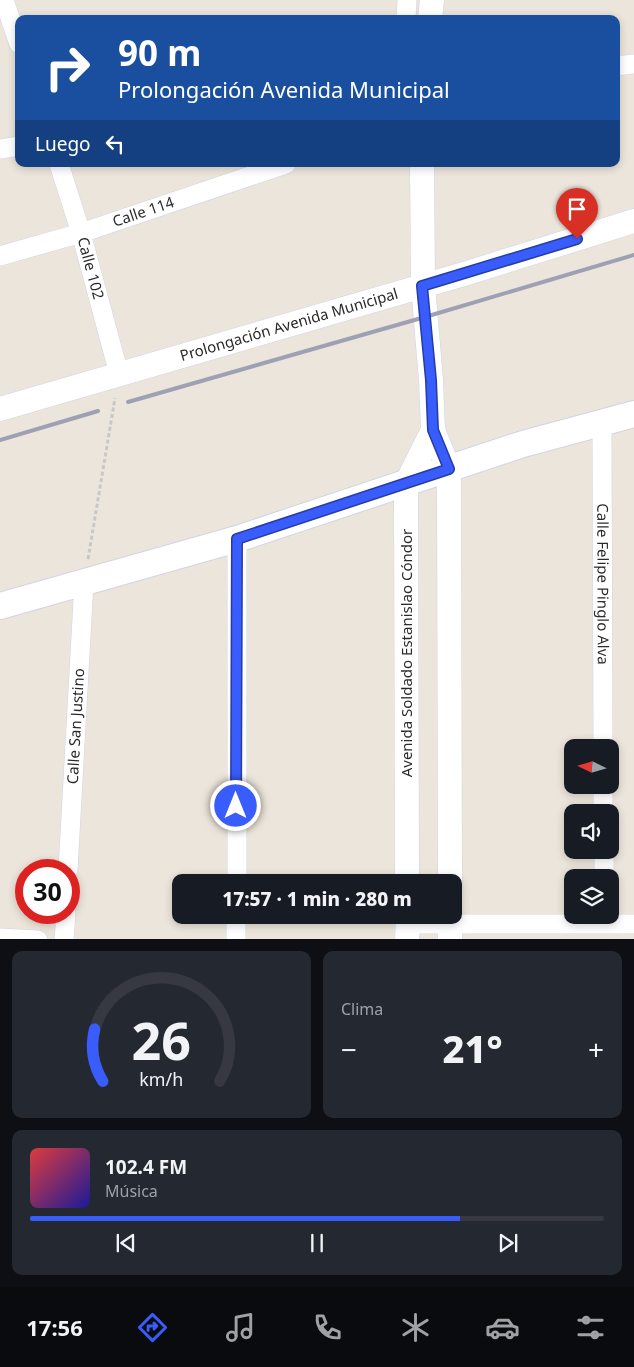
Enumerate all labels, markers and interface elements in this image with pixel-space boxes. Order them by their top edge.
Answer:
text: 90 m [118,29,201,76]
icon: right [35,35,100,100]
text: Prolongación Avenida Municipal [118,74,450,104]
icon: left [101,130,129,158]
text: Luego [35,131,91,157]
pin [556,188,598,239]
street label: Calle 114 [110,191,177,231]
icon: arrive [563,195,591,223]
street label: Calle 102 [74,235,109,301]
street label: Prolongación Avenida Municipal [177,283,400,365]
street label: Calle Felipe Pinglo Alva [593,503,614,665]
street label: Avenida Soldado Estanislao Cóndor [396,529,416,777]
street label: Calle San Justino [62,668,88,785]
north arrow [564,739,619,794]
map controls [564,739,619,924]
position arrow [209,779,261,831]
button: sound [564,804,619,859]
speed limit sign: 30 [15,859,80,924]
button: layers [564,869,619,924]
text: 17:57 · 1 min · 280 m [222,886,412,912]
text: Clima [341,998,383,1020]
text: 26 [132,1004,191,1075]
text: 21° [442,1022,503,1074]
text: − [341,1030,357,1068]
text: + [588,1030,604,1068]
text: km/h [140,1067,183,1091]
text: 102.4 FM [105,1154,187,1180]
text: Música [105,1180,158,1202]
icon: previous [112,1229,140,1257]
icon: pause [303,1229,331,1257]
icon: next [494,1229,522,1257]
icon: directions [135,1310,170,1345]
icon: music [223,1310,258,1345]
icon: phone [310,1310,345,1345]
icon: climate [398,1310,433,1345]
icon: car [485,1310,520,1345]
icon: filters [573,1310,608,1345]
text: 17:56 [26,1312,83,1342]

